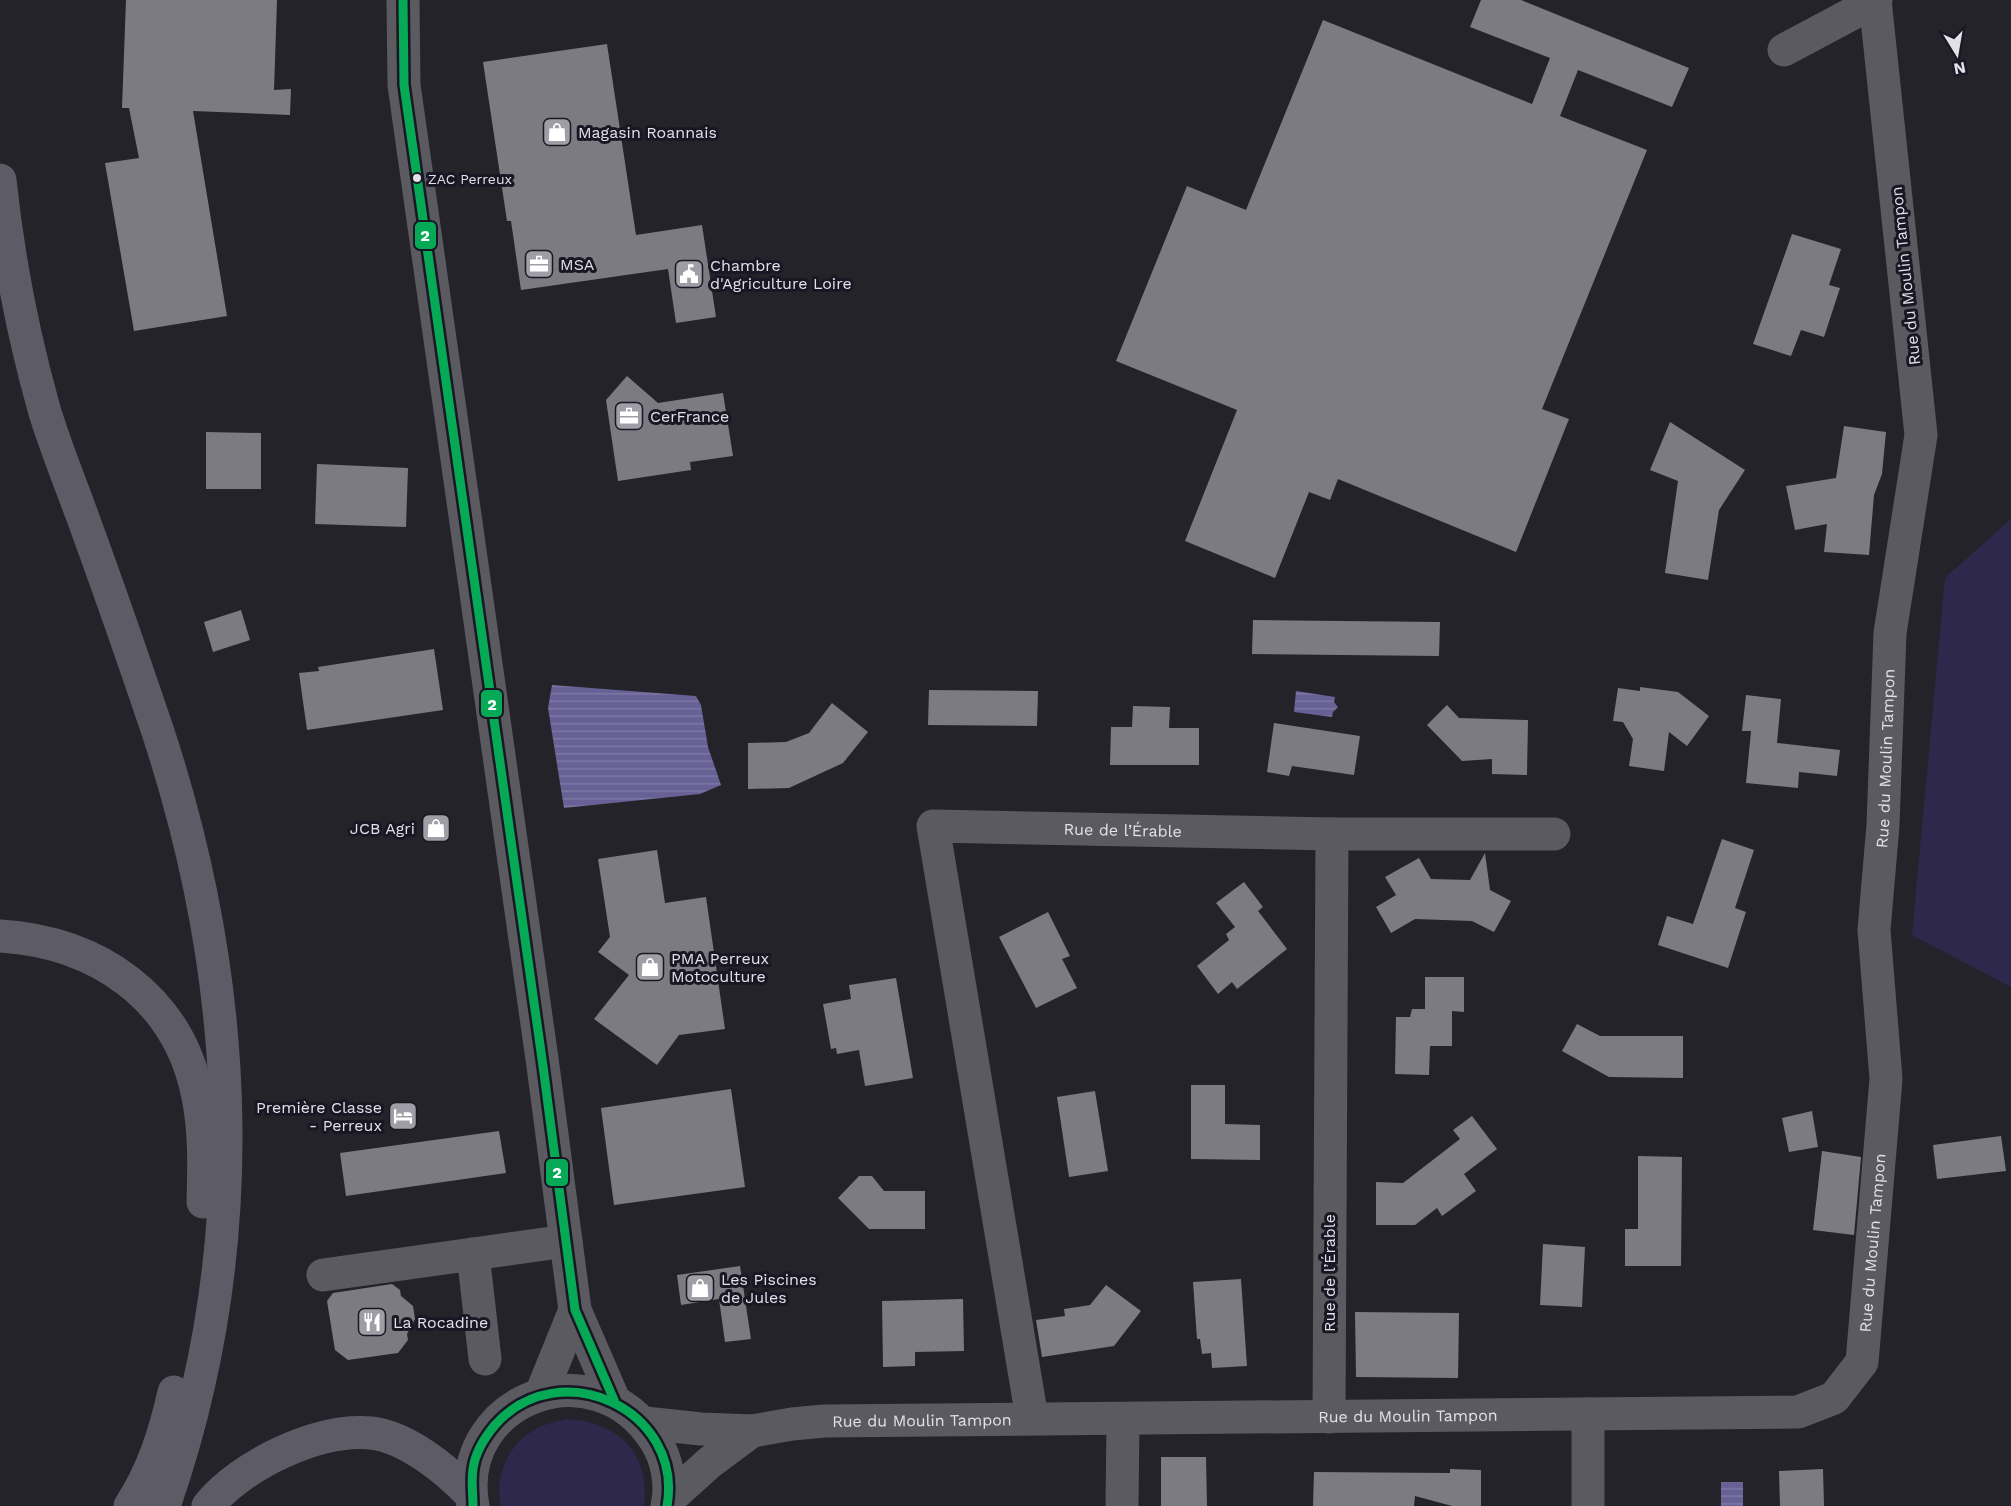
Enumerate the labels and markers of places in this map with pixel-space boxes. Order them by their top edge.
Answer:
shop icon: Magasin Roannais [541,116,573,148]
place label: Magasin Roannais [578,123,717,142]
place label: ZAC Perreux [428,171,512,187]
marker: ZAC Perreux [411,172,423,184]
office icon: MSA [523,248,555,280]
place label: MSA [560,255,595,274]
place label: Chambre d'Agriculture Loire [710,256,852,293]
public building icon: Chambre d'Agriculture Loire [673,258,705,290]
office icon: CerFrance [613,400,645,432]
place label: CerFrance [650,407,729,426]
shop icon: JCB Agri [420,812,452,844]
place label: JCB Agri [350,819,415,838]
place label: PMA Perreux Motoculture [671,949,769,986]
shop icon: PMA Perreux Motoculture [634,951,666,983]
place label: Première Classe - Perreux [256,1098,382,1135]
hotel icon: Première Classe - Perreux [387,1100,419,1132]
place label: Les Piscines de Jules [721,1270,817,1307]
shop icon: Les Piscines de Jules [684,1272,716,1304]
restaurant icon: La Rocadine [356,1306,388,1338]
place label: La Rocadine [393,1313,488,1332]

